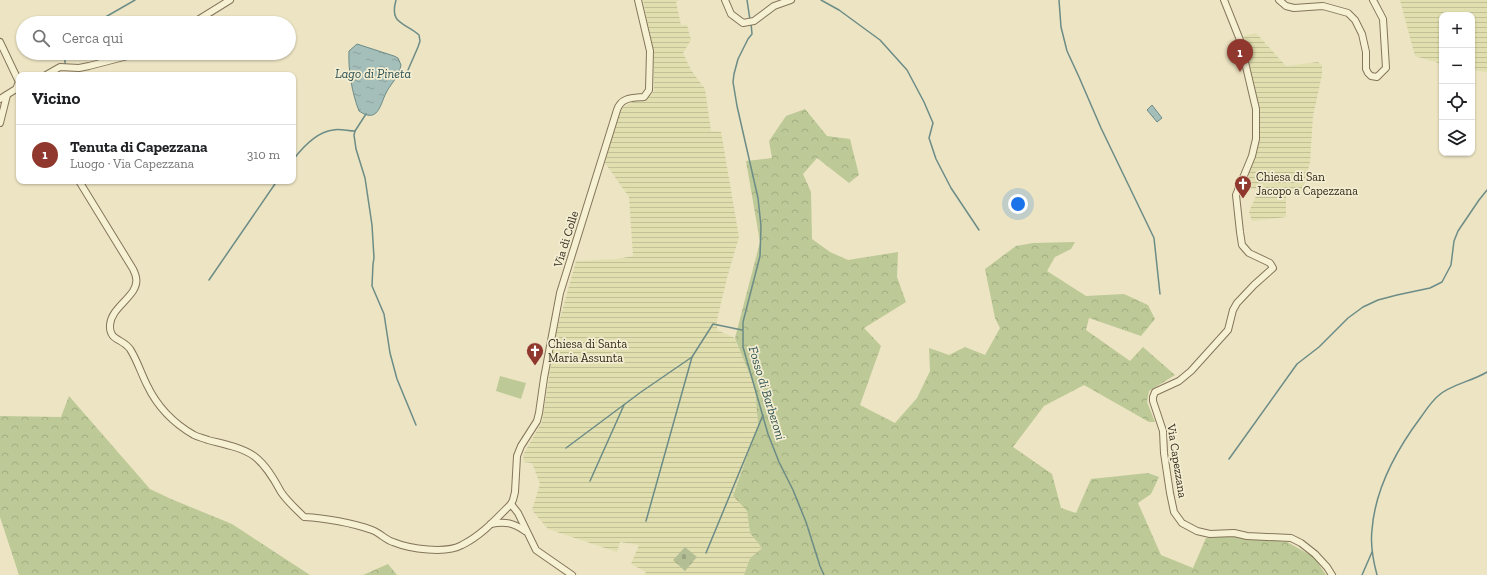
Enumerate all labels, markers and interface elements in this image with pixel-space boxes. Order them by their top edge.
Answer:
map controls [1439,12,1475,156]
button: + [1439,12,1475,48]
search box [16,16,296,60]
icon: search [30,27,52,49]
text: Cerca qui [62,29,123,47]
pin: 1 [1227,39,1253,72]
button: − [1439,48,1475,84]
water label: Lago di Pineta [335,66,411,81]
button: locate [1439,84,1475,120]
text: Vicino [32,88,80,108]
button: layers [1439,120,1475,156]
text: Tenuta di Capezzana [70,138,208,156]
text: 1 [42,147,48,162]
text: 310 m [247,147,280,162]
text: Luogo · Via Capezzana [70,156,194,171]
place label: Chiesa di San Jacopo a Capezzana [1256,170,1358,198]
church icon: Chiesa di San Jacopo a Capezzana [1233,174,1253,199]
your location [1008,194,1028,214]
street label: Via di Colle [551,209,581,270]
place label: Chiesa di Santa Maria Assunta [548,337,627,365]
church icon: Chiesa di Santa Maria Assunta [525,341,545,366]
water label: Fosso di Barberoni [746,344,788,442]
street label: Via Capezzana [1164,422,1190,499]

